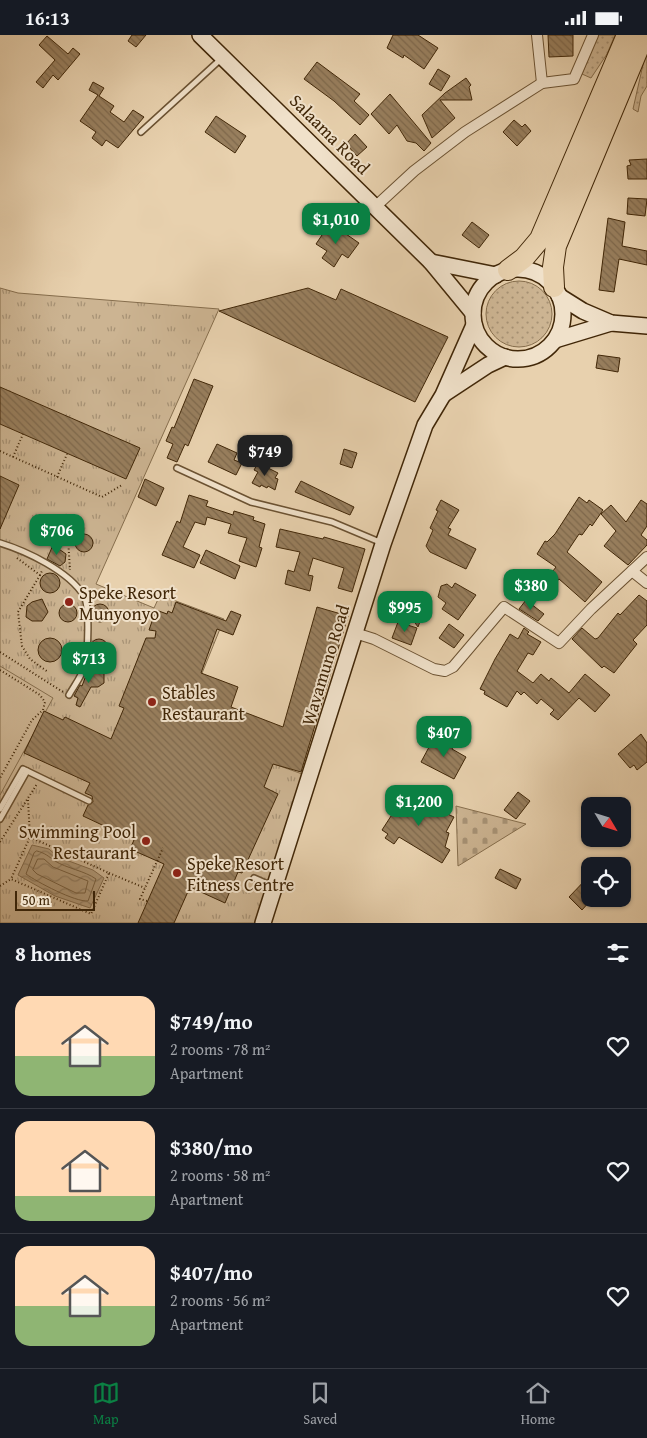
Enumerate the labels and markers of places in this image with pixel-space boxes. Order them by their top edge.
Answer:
pin: $1,010 [295,203,377,245]
pin: $749 [235,435,295,477]
pin: $706 [27,513,87,556]
pin: $380 [501,569,561,611]
place label: Speke Resort Munyonyo [79,579,177,627]
pin: $995 [375,591,435,633]
marker: Speke Resort Munyonyo [63,596,75,608]
pin: $713 [59,641,119,684]
place label: Stables Restaurant [162,679,245,727]
marker: Stables Restaurant [146,696,158,708]
pin: $407 [414,715,474,758]
pin: $1,200 [378,785,460,827]
place label: Swimming Pool Restaurant [19,818,137,866]
marker: Swimming Pool Restaurant [140,835,152,847]
place label: Speke Resort Fitness Centre [187,850,294,898]
marker: Speke Resort Fitness Centre [171,867,183,879]

